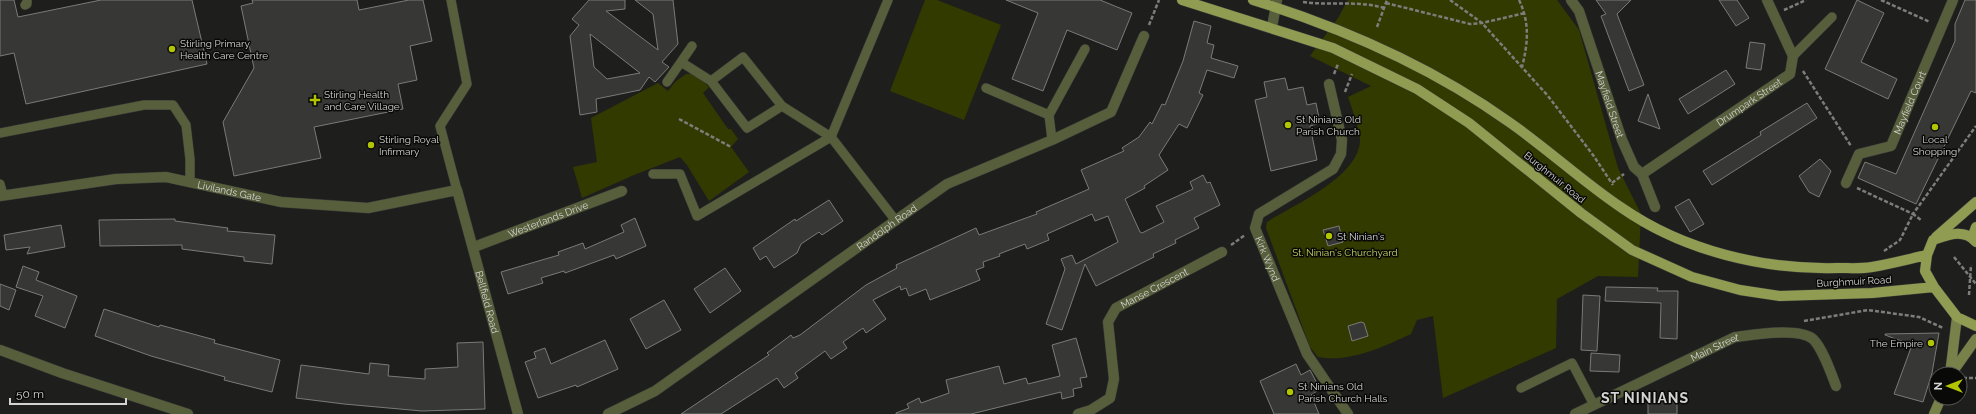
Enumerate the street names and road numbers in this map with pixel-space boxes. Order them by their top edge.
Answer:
street label: Mayfield Court [1892,69,1928,136]
street label: Mayfield Street [1593,70,1626,140]
street label: Drumpark Street [1714,76,1785,128]
street label: Burghmuir Road [1522,149,1587,205]
street label: Livilands Gate [196,179,262,204]
street label: Westerlands Drive [506,199,590,240]
street label: Randolph Road [854,202,919,252]
street label: Kirk Wynd [1253,235,1281,283]
street label: Manse Crescent [1119,266,1190,311]
street label: Bellfield Road [473,270,501,335]
street label: Burghmuir Road [1816,274,1892,289]
street label: Main Street [1689,332,1740,364]

